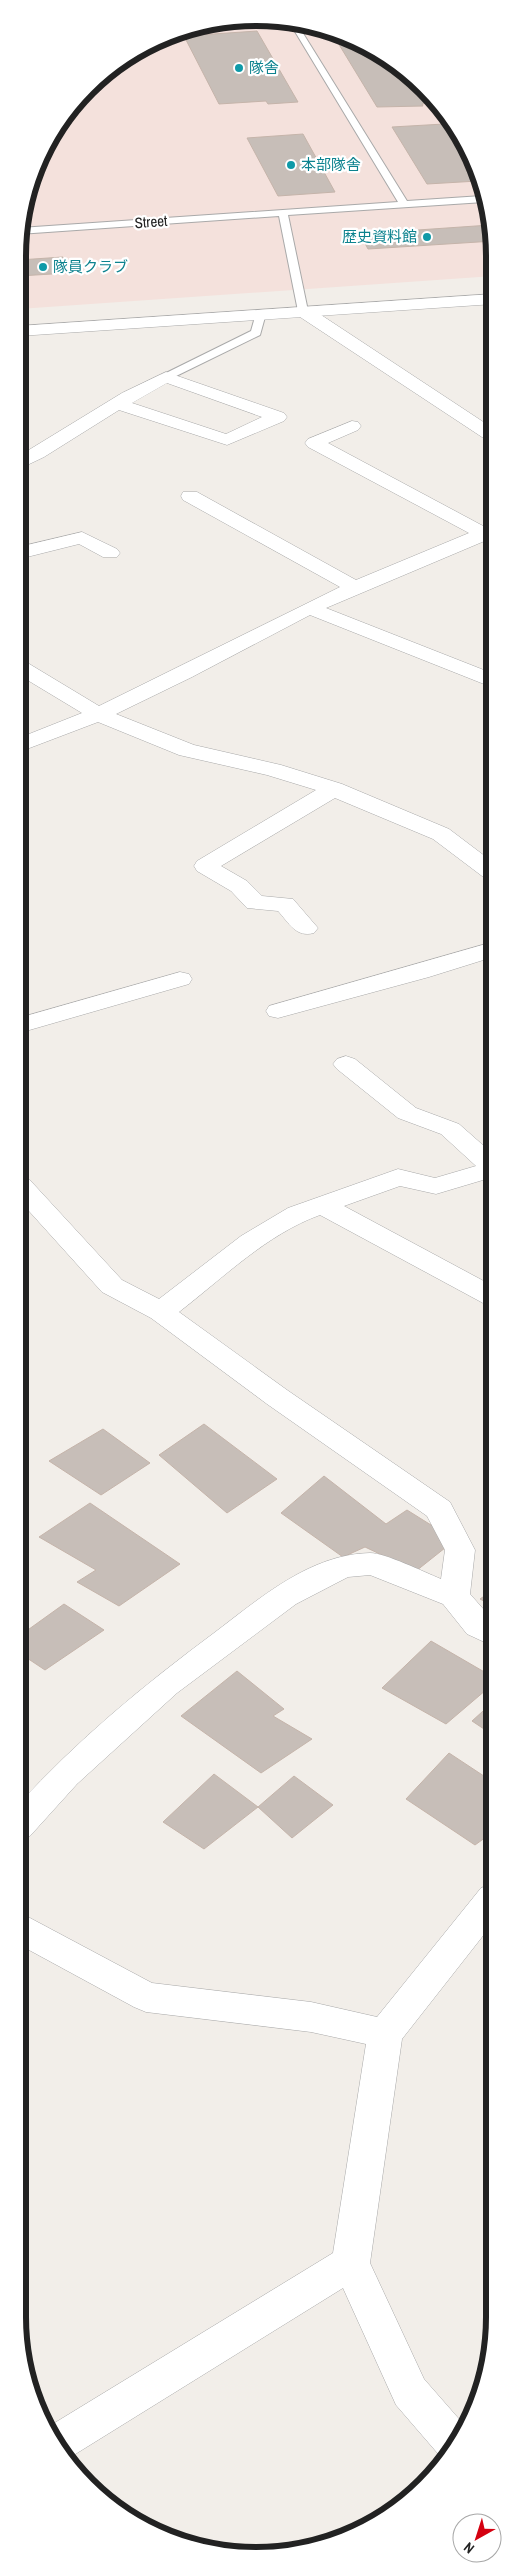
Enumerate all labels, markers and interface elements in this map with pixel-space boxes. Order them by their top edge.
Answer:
place label: 隊舎 [249,57,279,78]
marker: 隊舎 [233,62,245,74]
place label: 本部隊舎 [301,154,361,175]
marker: 本部隊舎 [285,159,297,171]
street label: Street [134,210,169,233]
place label: 歴史資料館 [342,226,417,247]
marker: 歴史資料館 [421,231,433,243]
place label: 隊員クラブ [53,256,128,277]
marker: 隊員クラブ [37,261,49,273]
north arrow [452,2513,502,2563]
text: N [460,2538,478,2558]

